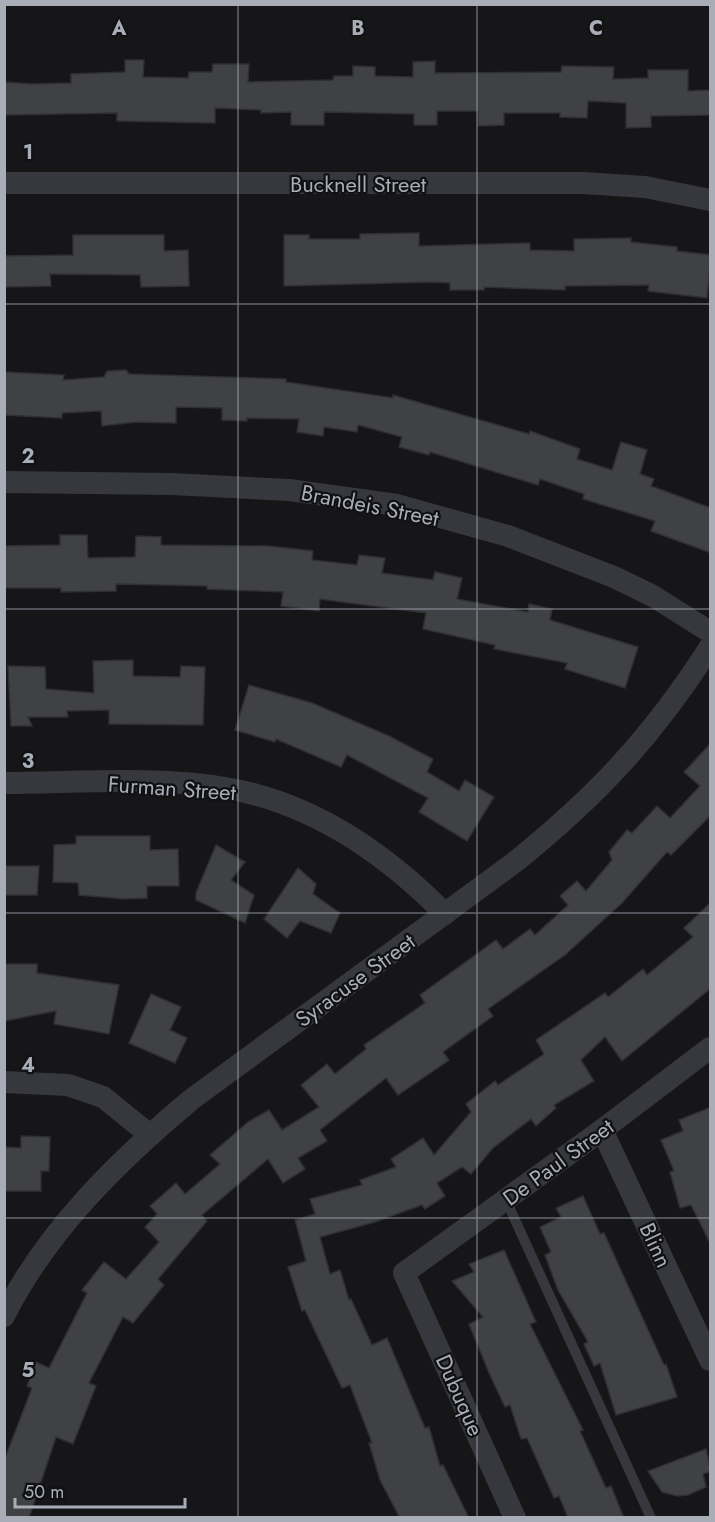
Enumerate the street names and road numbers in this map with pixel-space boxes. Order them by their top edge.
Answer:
street label: Bucknell Street [290,168,427,200]
street label: Brandeis Street [298,476,442,534]
street label: Furman Street [107,768,238,808]
street label: Syracuse Street [288,925,422,1034]
street label: De Paul Street [496,1110,621,1213]
street label: Blinn [632,1217,680,1273]
street label: Dubuque [428,1349,492,1441]

